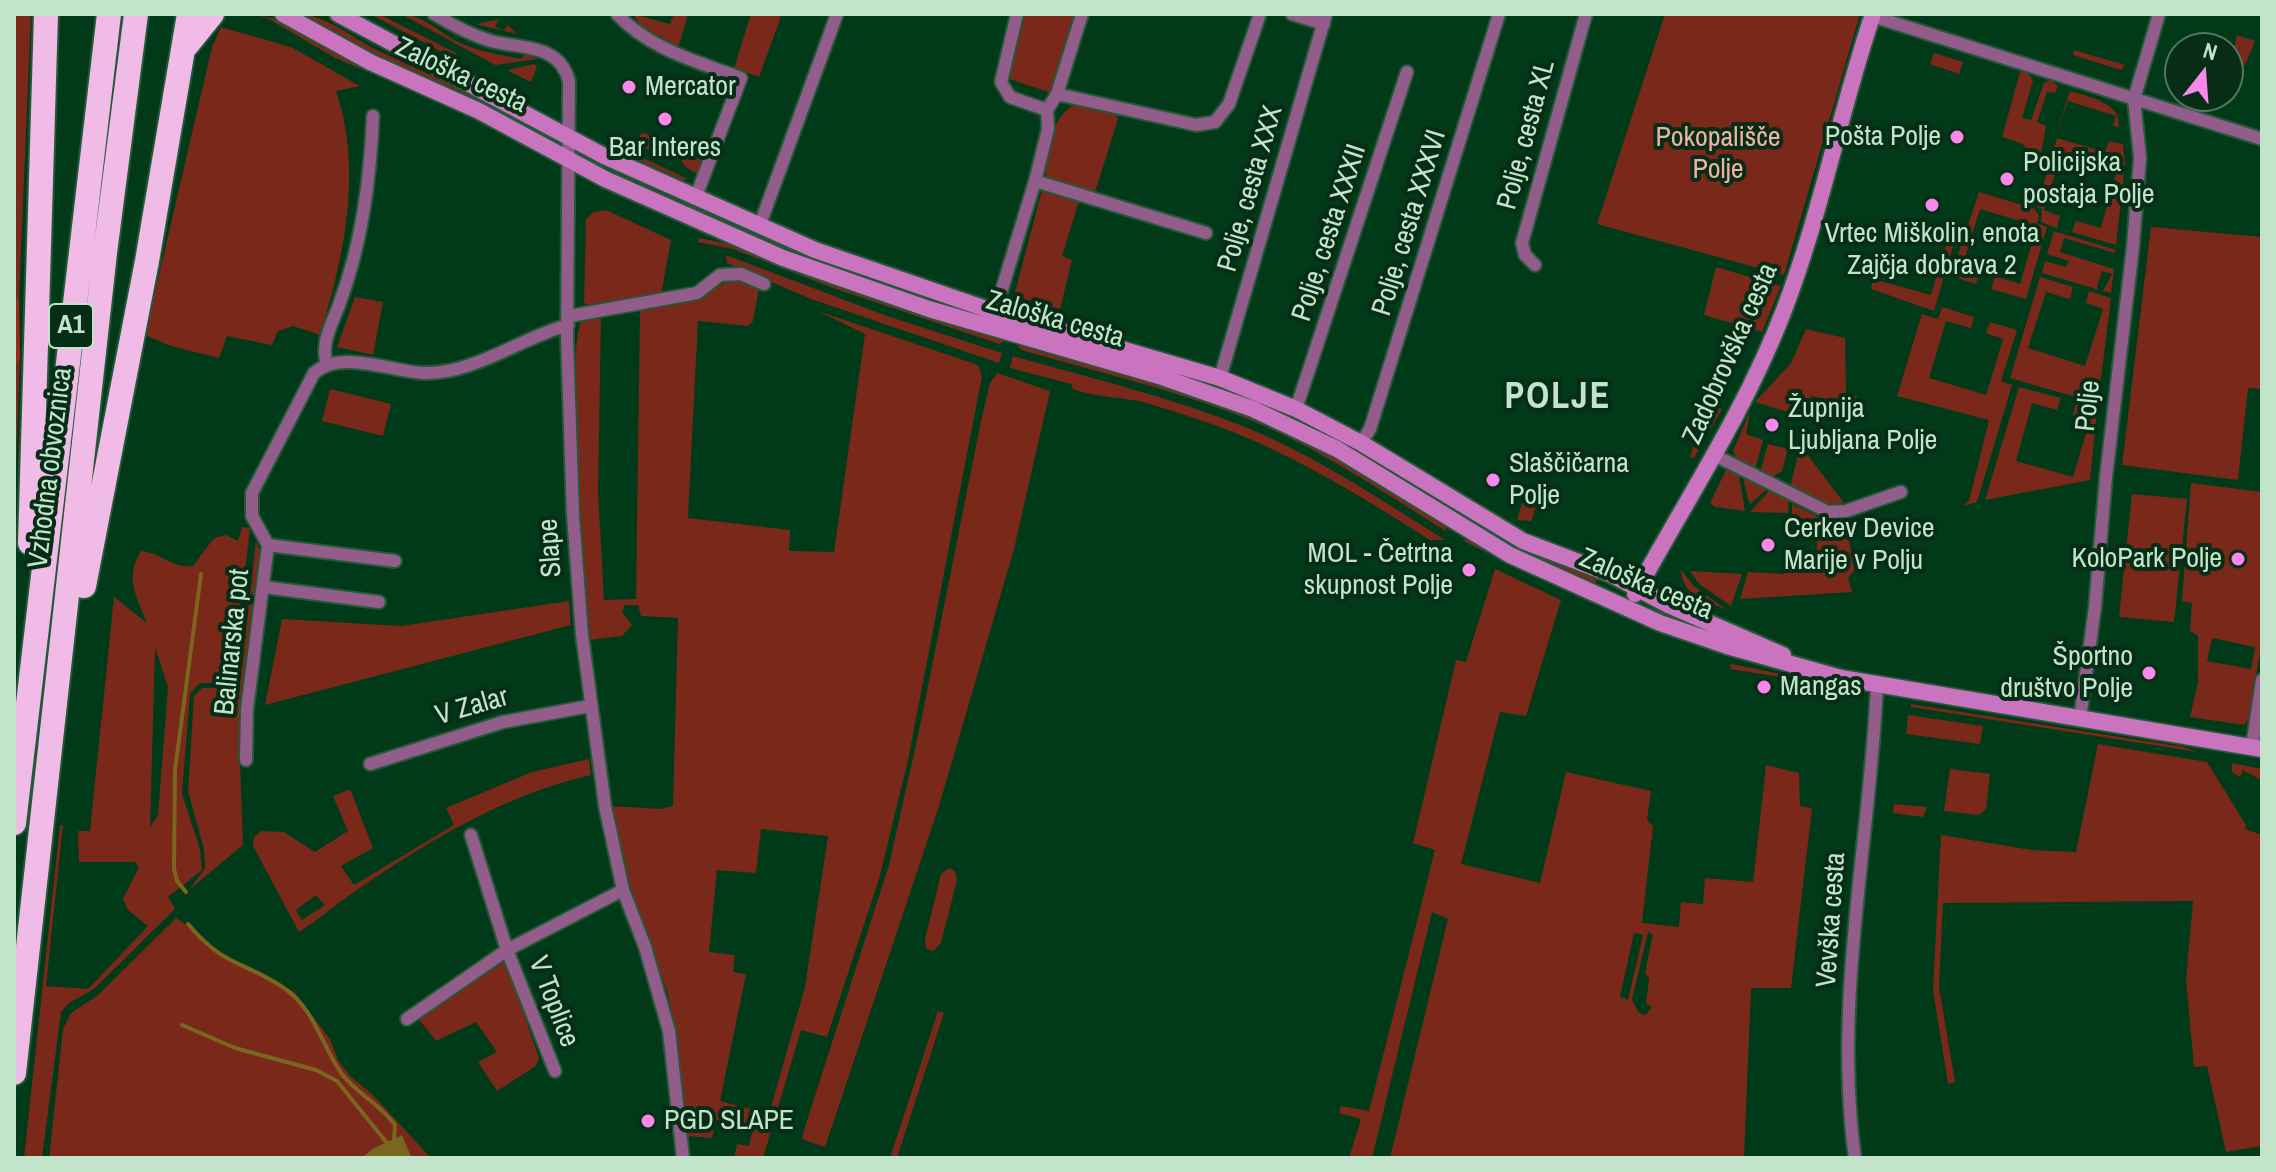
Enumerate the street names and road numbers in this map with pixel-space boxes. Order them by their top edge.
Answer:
street label: Zaloška cesta [390,31,532,121]
street label: Polje, cesta XL [1491,57,1563,213]
street label: Polje, cesta XXX [1211,102,1291,276]
street label: Polje, cesta XXXVI [1366,126,1454,320]
street label: Polje, cesta XXXII [1286,140,1374,326]
street label: Zadobrovška cesta [1676,259,1786,449]
street label: Zaloška cesta [982,284,1128,356]
road number: A1 [49,304,93,348]
street label: Vzhodna obvoznica [22,366,80,570]
street label: Polje [2070,379,2108,433]
street label: Slape [532,518,570,578]
street label: Zaloška cesta [1574,542,1718,628]
street label: Balinarska pot [209,567,257,717]
street label: V Zalar [432,681,512,733]
street label: Vevška cesta [1811,851,1853,989]
street label: V Toplice [520,952,586,1052]

